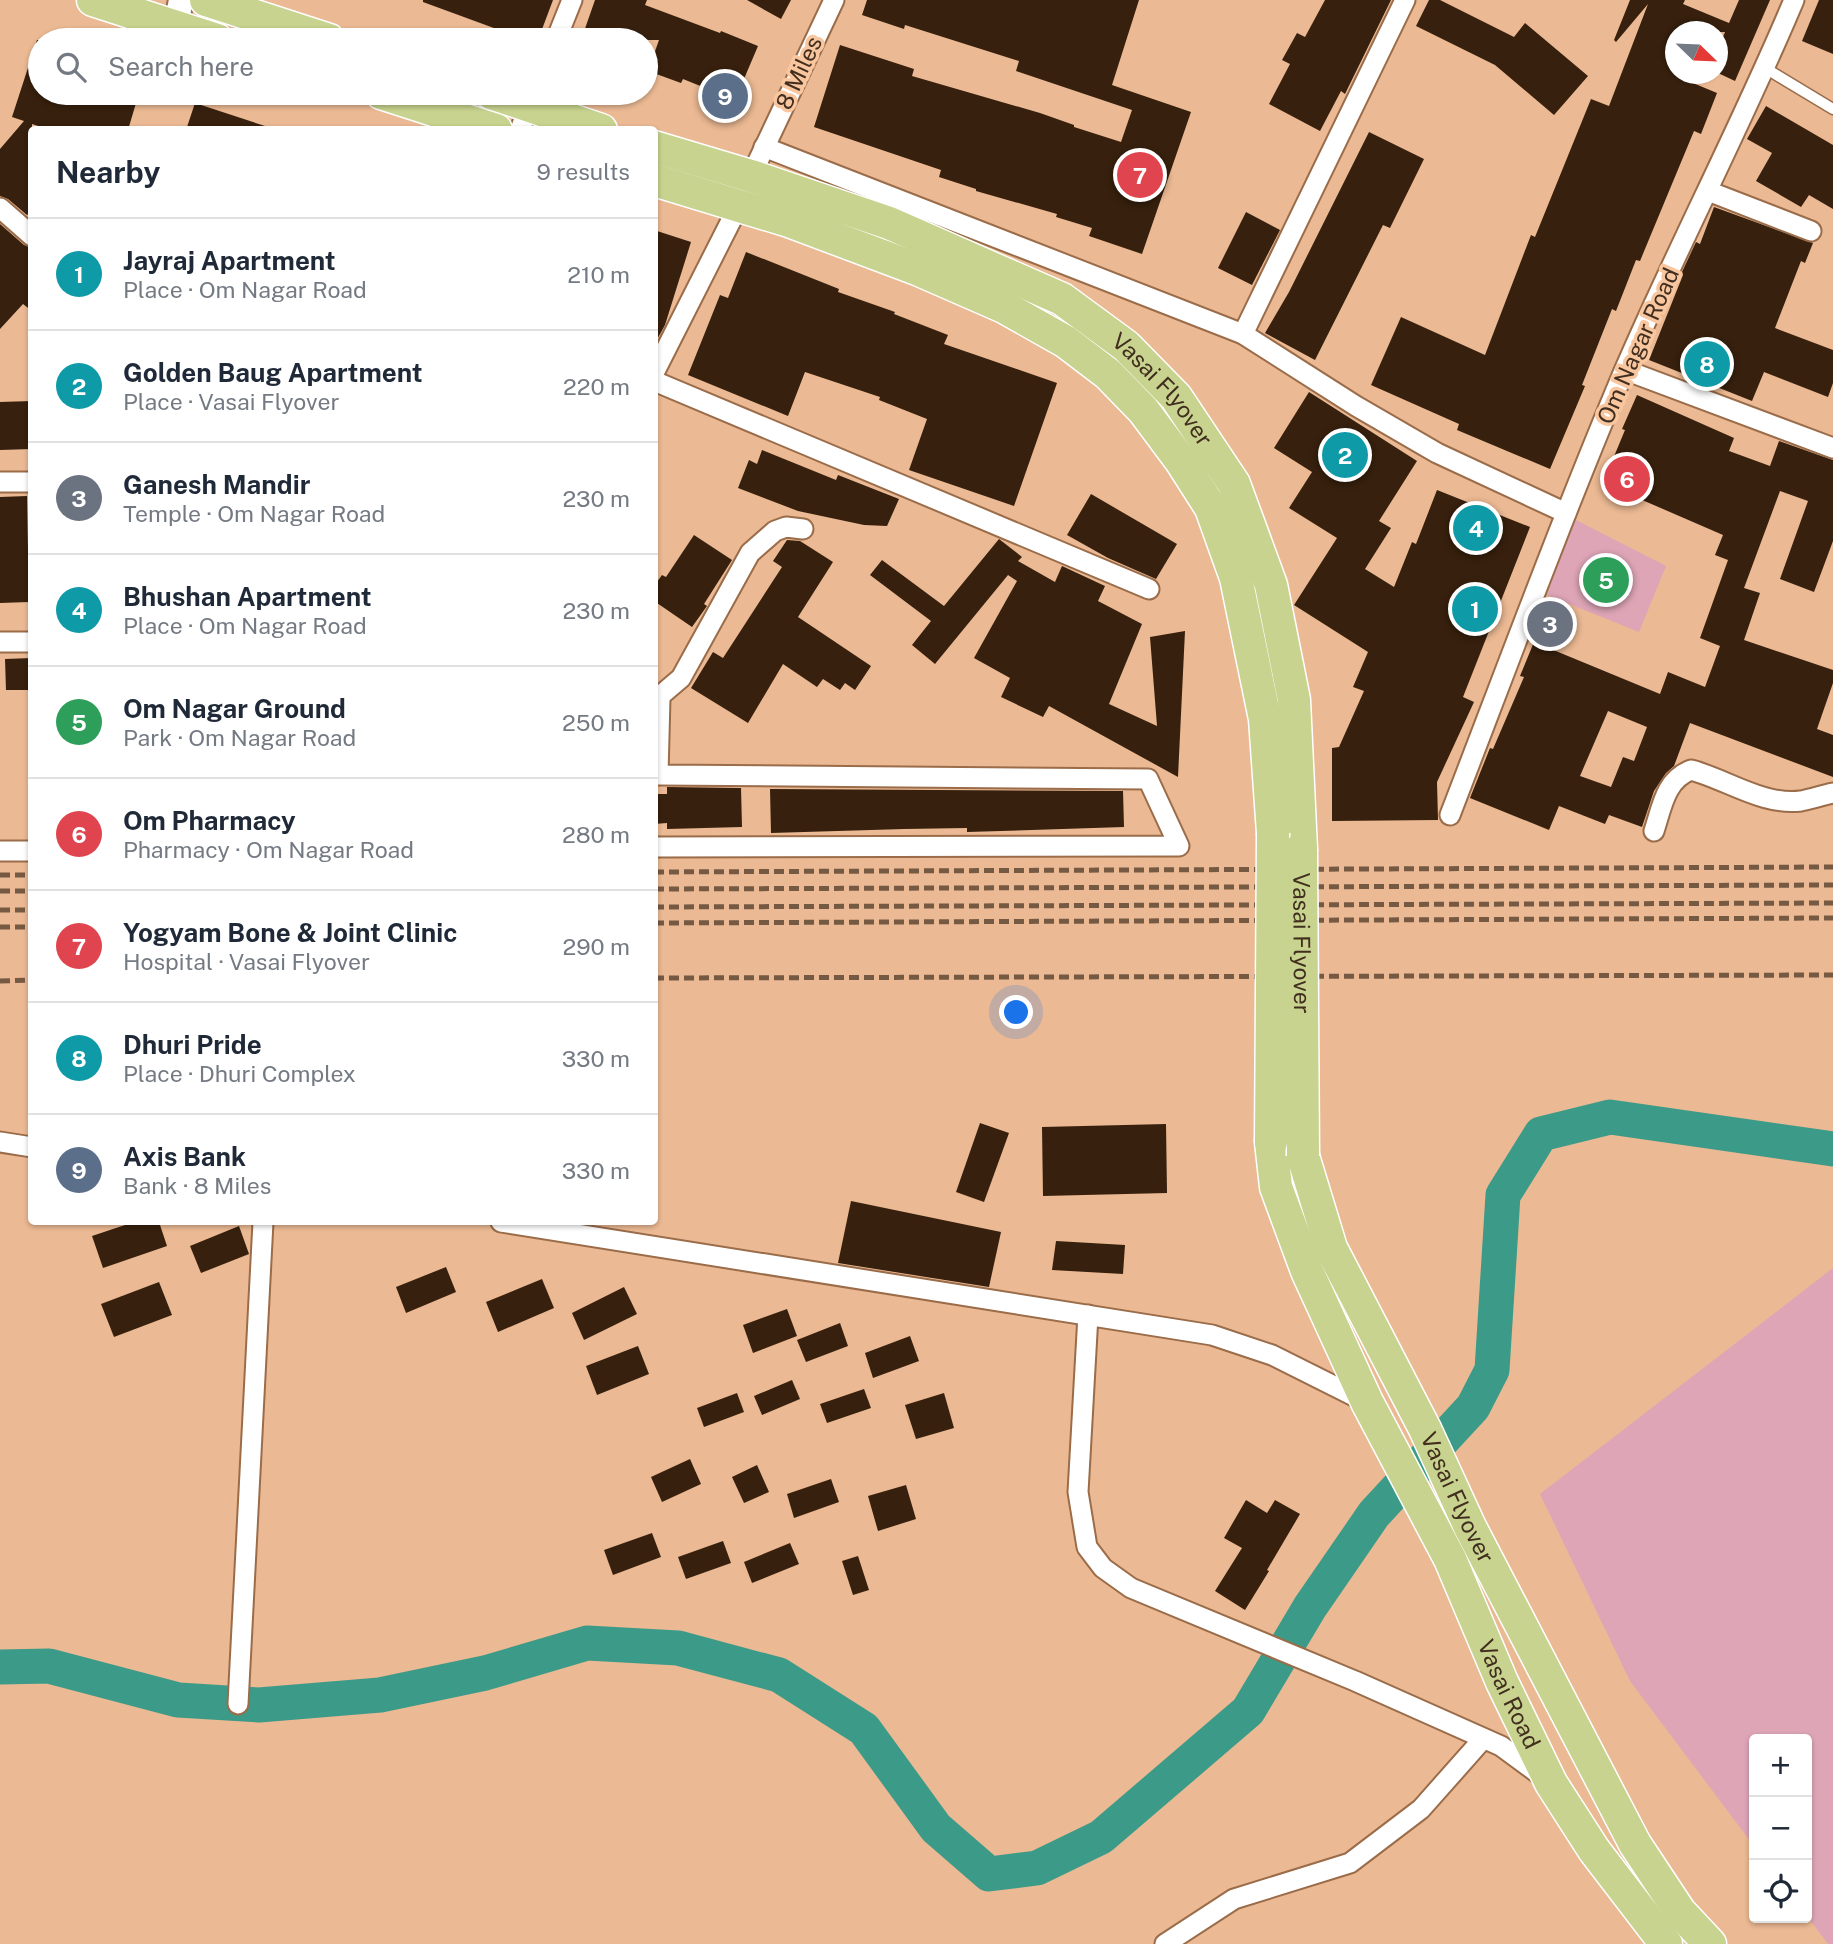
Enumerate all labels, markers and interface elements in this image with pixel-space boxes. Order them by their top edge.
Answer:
north arrow [1665,21,1728,84]
search box [28,28,658,105]
street label: 8 Miles [770,32,827,114]
icon: search [52,48,90,86]
text: Search here [108,51,254,82]
pin: 9 [702,70,748,122]
pin: 7 [1117,149,1163,201]
text: Nearby [56,154,160,190]
text: 9 results [537,158,630,185]
text: Jayraj Apartment [123,245,336,276]
text: 1 [74,261,84,288]
text: 210 m [567,261,630,288]
street label: Om Nagar Road [1591,264,1684,428]
text: Place · Om Nagar Road [123,276,367,303]
street label: Vasai Flyover [1107,326,1219,451]
pin: 8 [1684,338,1730,390]
text: Golden Baug Apartment [123,357,422,388]
text: 2 [72,373,86,400]
text: 220 m [563,373,630,400]
text: Place · Vasai Flyover [123,388,339,415]
pin: 2 [1322,429,1368,481]
pin: 6 [1604,453,1650,505]
text: Ganesh Mandir [123,469,310,500]
text: 3 [71,485,87,512]
text: 230 m [562,485,630,512]
text: Temple · Om Nagar Road [123,500,385,527]
pin: 4 [1453,502,1499,554]
pin: 5 [1583,554,1629,606]
text: Bhushan Apartment [123,581,372,612]
pin: 1 [1452,583,1498,635]
text: 4 [71,597,87,624]
text: 230 m [562,597,630,624]
pin: 3 [1527,598,1573,650]
text: Place · Om Nagar Road [123,612,367,639]
text: Om Nagar Ground [123,693,346,724]
text: 5 [71,709,87,736]
text: 250 m [562,709,630,736]
text: Park · Om Nagar Road [123,724,356,751]
text: Om Pharmacy [123,805,296,836]
text: 6 [71,821,87,848]
text: 280 m [562,821,630,848]
text: Pharmacy · Om Nagar Road [123,836,414,863]
street label: Vasai Flyover [1288,872,1316,1014]
text: Yogyam Bone & Joint Clinic [123,917,457,948]
text: 7 [72,933,86,960]
text: 290 m [563,933,630,960]
text: Hospital · Vasai Flyover [123,948,370,975]
your location [999,995,1033,1029]
text: Dhuri Pride [123,1029,262,1060]
text: 8 [71,1045,87,1072]
text: 330 m [562,1045,630,1072]
text: Place · Dhuri Complex [123,1060,356,1087]
text: Axis Bank [123,1141,246,1172]
text: 9 [71,1157,87,1184]
text: 330 m [562,1157,630,1184]
text: Bank · 8 Miles [123,1172,271,1199]
street label: Vasai Flyover [1415,1428,1500,1567]
street label: Vasai Road [1473,1635,1546,1753]
map controls [1749,1734,1812,1923]
button: + [1749,1734,1812,1797]
button: − [1749,1797,1812,1860]
button: locate [1749,1860,1812,1923]

